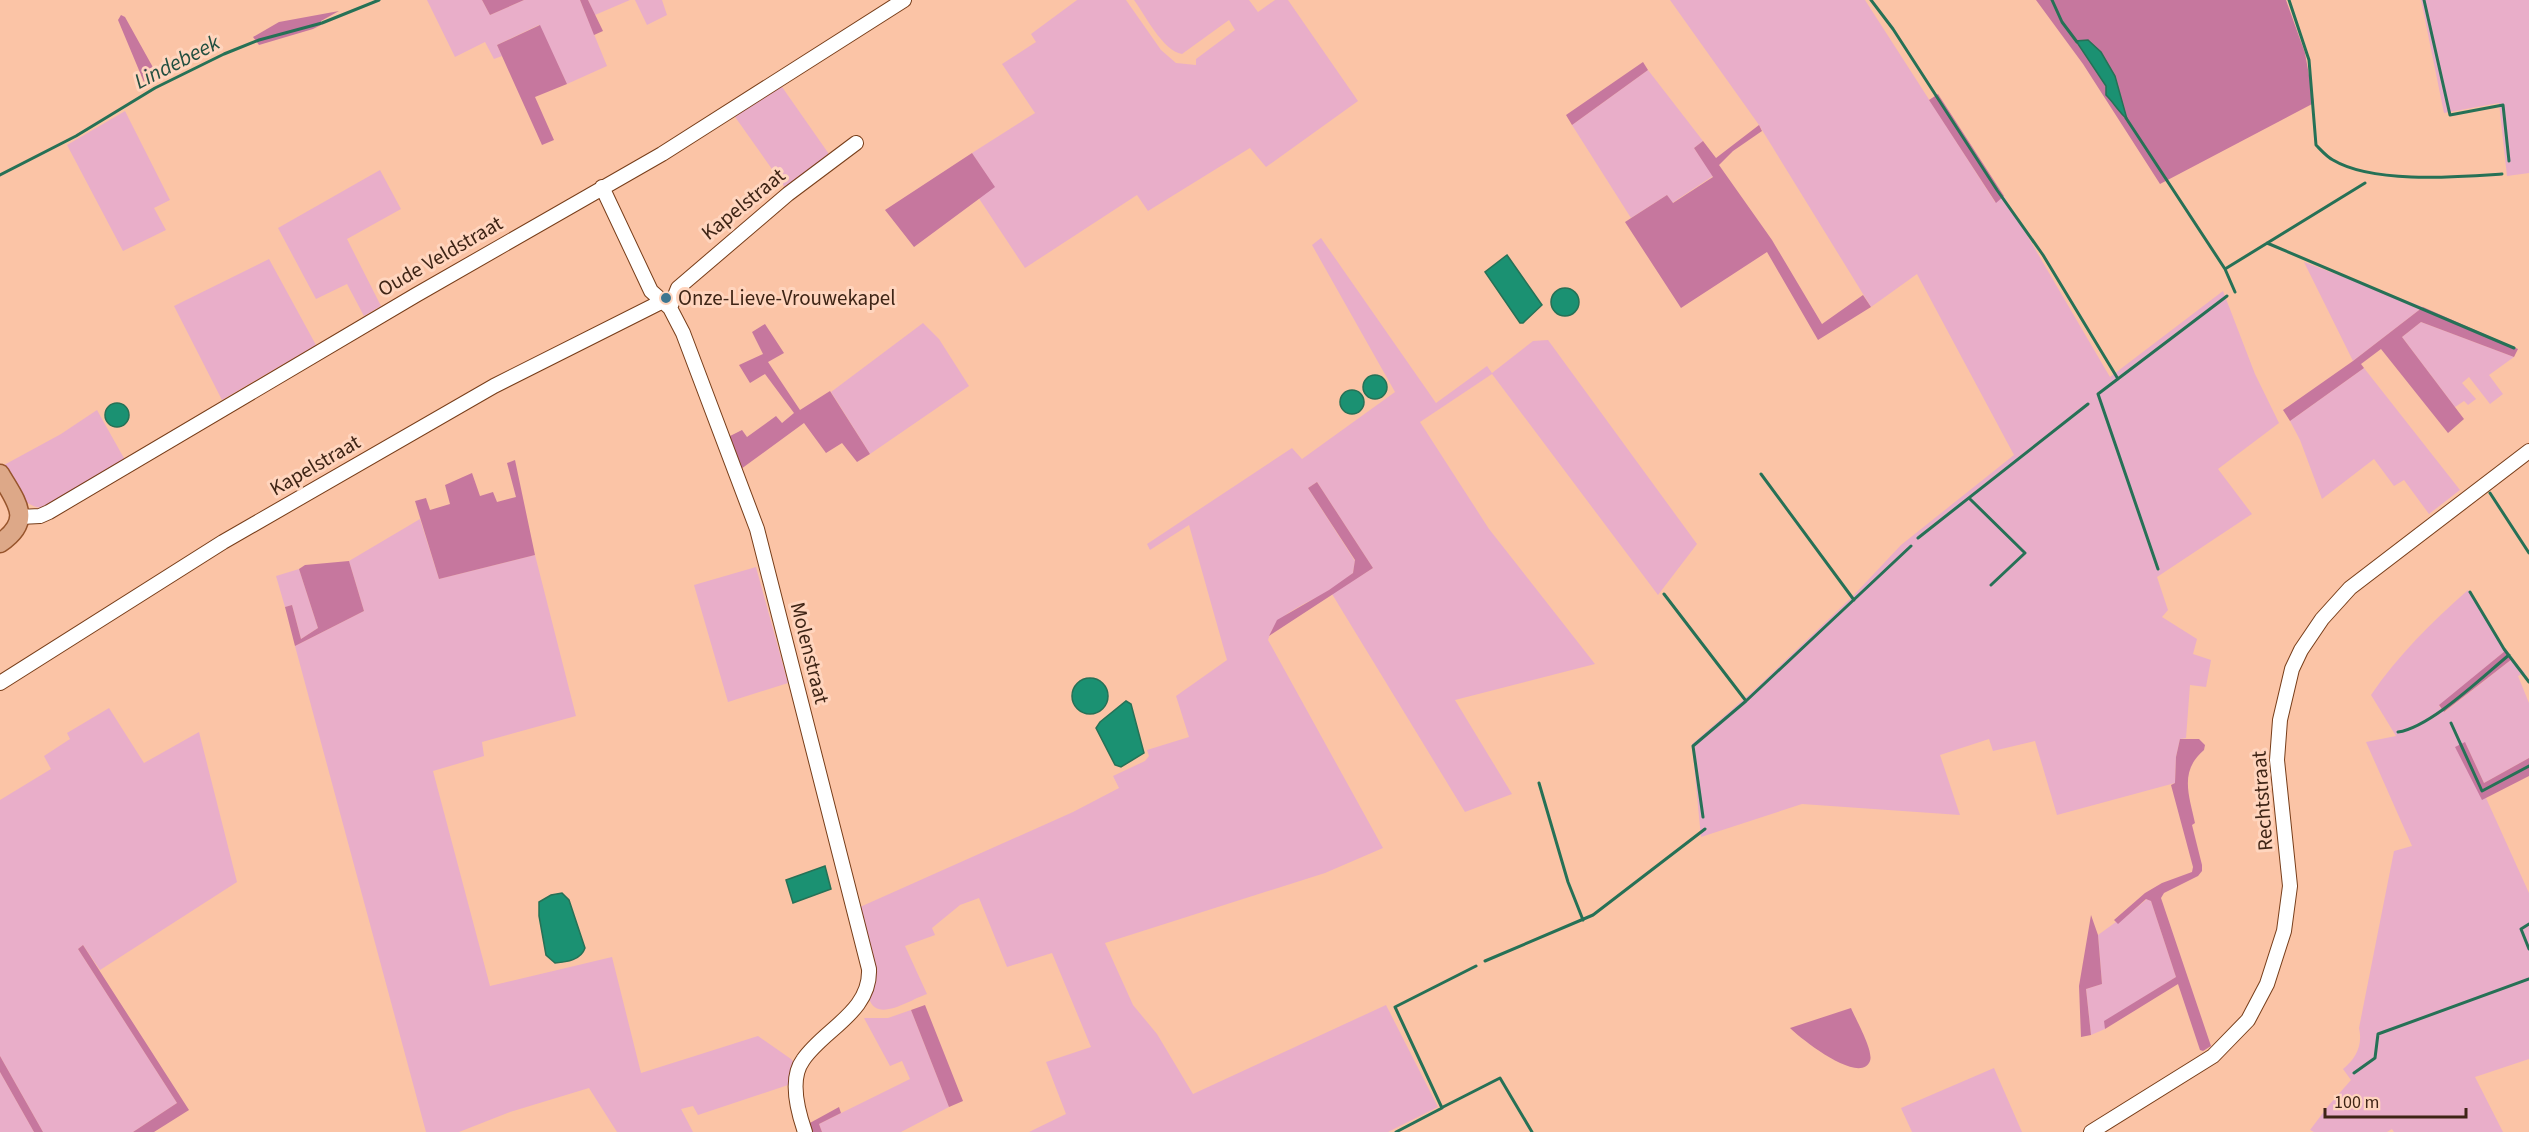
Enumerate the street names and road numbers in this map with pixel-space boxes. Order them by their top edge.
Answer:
street label: Kapelstraat [695,161,791,247]
street label: Oude Veldstraat [372,208,508,304]
street label: Kapelstraat [264,427,366,503]
street label: Molenstraat [783,599,837,707]
street label: Rechtstraat [2244,750,2280,852]

